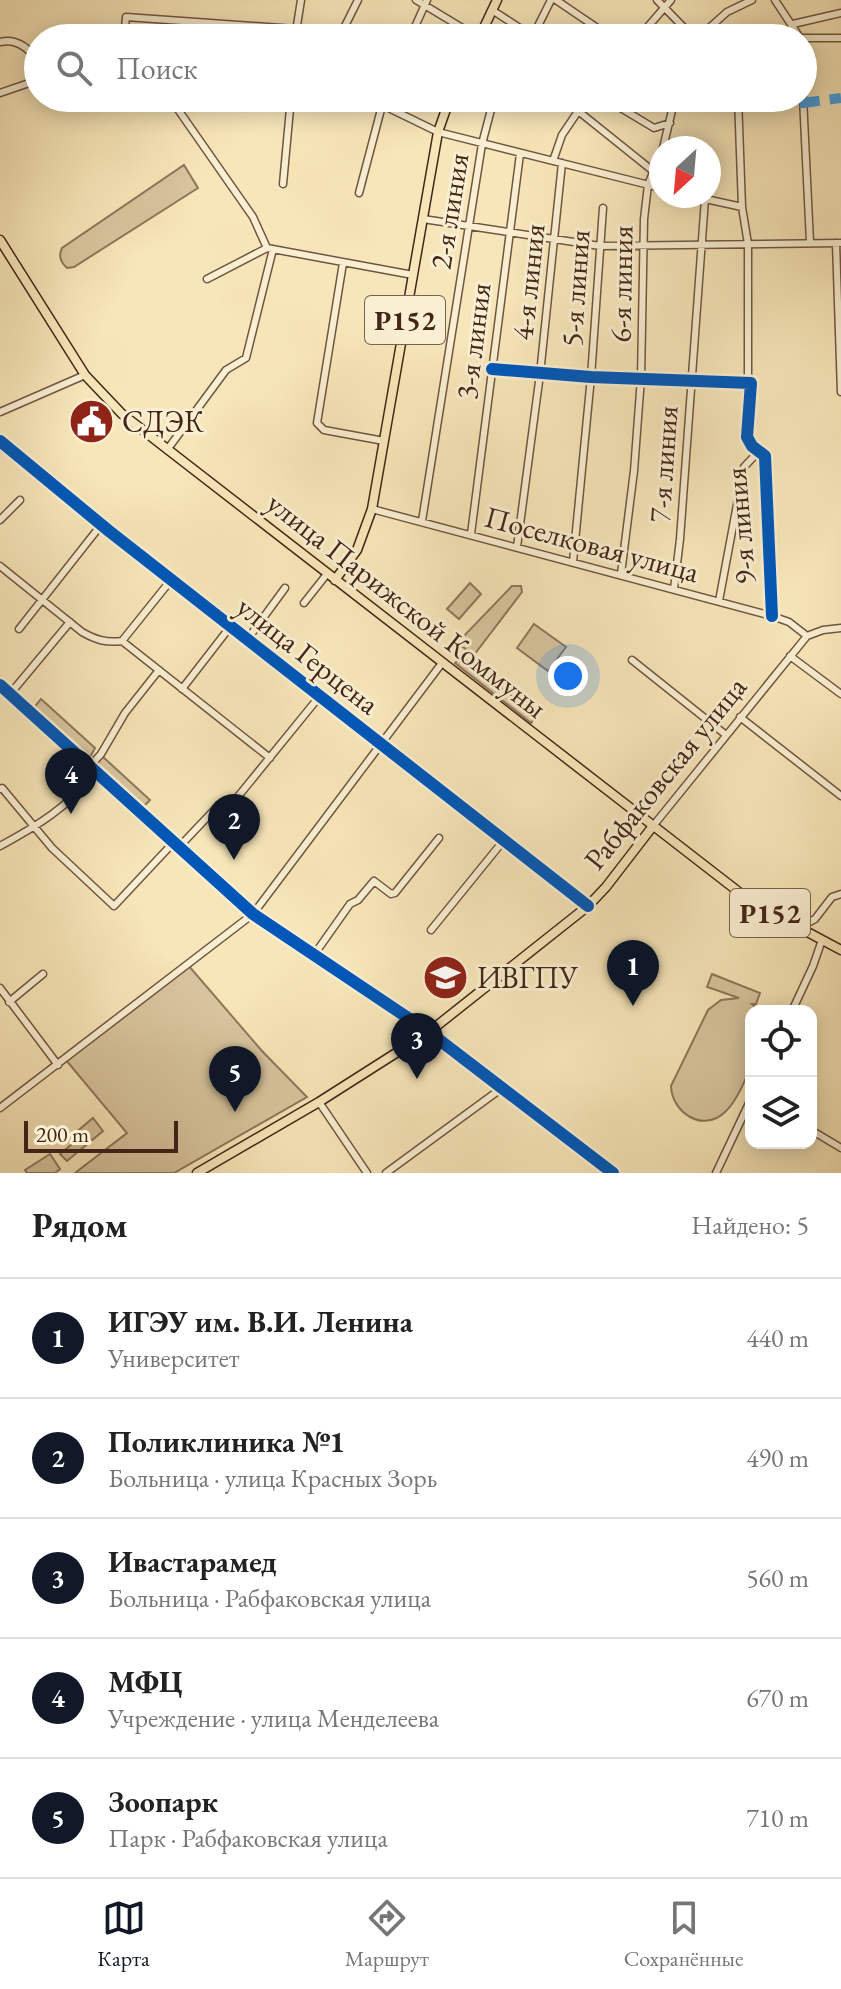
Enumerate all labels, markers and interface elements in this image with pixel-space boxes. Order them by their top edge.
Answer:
search box [24,24,817,112]
icon: search [52,46,96,90]
text: Поиск [116,49,198,88]
north arrow [649,136,721,208]
street label: 2-я линия [421,150,477,272]
street label: 4-я линия [502,222,554,342]
street label: 6-я линия [600,225,642,343]
street label: 5-я линия [551,228,599,348]
street label: 3-я линия [447,280,499,402]
road number: Р152 [365,296,445,344]
public building icon: СДЭК [67,397,115,445]
place label: СДЭК [122,402,204,441]
street label: 7-я линия [639,404,687,524]
street label: 9-я линия [715,466,765,586]
street label: улица Парижской Коммуны [259,483,555,727]
street label: Поселковая улица [481,497,703,591]
street label: улица Герцена [229,587,387,723]
your location [548,656,588,696]
street label: Рабфаковская улица [575,668,755,878]
pin: 4 [45,748,97,814]
pin: 2 [208,794,260,860]
road number: Р152 [730,889,810,937]
pin: 1 [607,940,659,1006]
school or university icon: ИВГПУ [422,953,470,1001]
place label: ИВГПУ [477,958,578,997]
map controls [745,1005,817,1149]
button: locate [745,1005,817,1077]
pin: 3 [391,1013,443,1079]
pin: 5 [209,1046,261,1112]
button: layers [745,1077,817,1149]
scale bar [24,1117,178,1153]
text: 200 m [36,1120,89,1149]
text: Рядом [32,1203,127,1247]
text: Найдено: 5 [691,1208,809,1242]
text: ИГЭУ им. В.И. Ленина [108,1302,413,1341]
text: 1 [51,1321,65,1355]
text: 440 m [746,1321,809,1355]
text: Университет [108,1341,240,1375]
text: Поликлиника №1 [108,1422,345,1461]
text: 2 [51,1441,65,1475]
text: 490 m [746,1441,809,1475]
text: Больница · улица Красных Зорь [108,1461,437,1495]
text: Ивастарамед [108,1542,277,1581]
text: 3 [51,1561,65,1595]
text: 560 m [746,1561,809,1595]
text: Больница · Рабфаковская улица [108,1581,431,1615]
text: МФЦ [108,1662,182,1701]
text: 4 [51,1681,65,1715]
text: 670 m [746,1681,809,1715]
text: Учреждение · улица Менделеева [108,1701,439,1735]
text: Зоопарк [108,1782,218,1821]
text: 5 [51,1801,65,1835]
text: 710 m [746,1801,809,1835]
text: Парк · Рабфаковская улица [108,1821,388,1855]
tab: Карта [97,1896,150,1973]
tab: Маршрут [345,1896,429,1973]
tab: Сохранённые [624,1896,744,1973]

